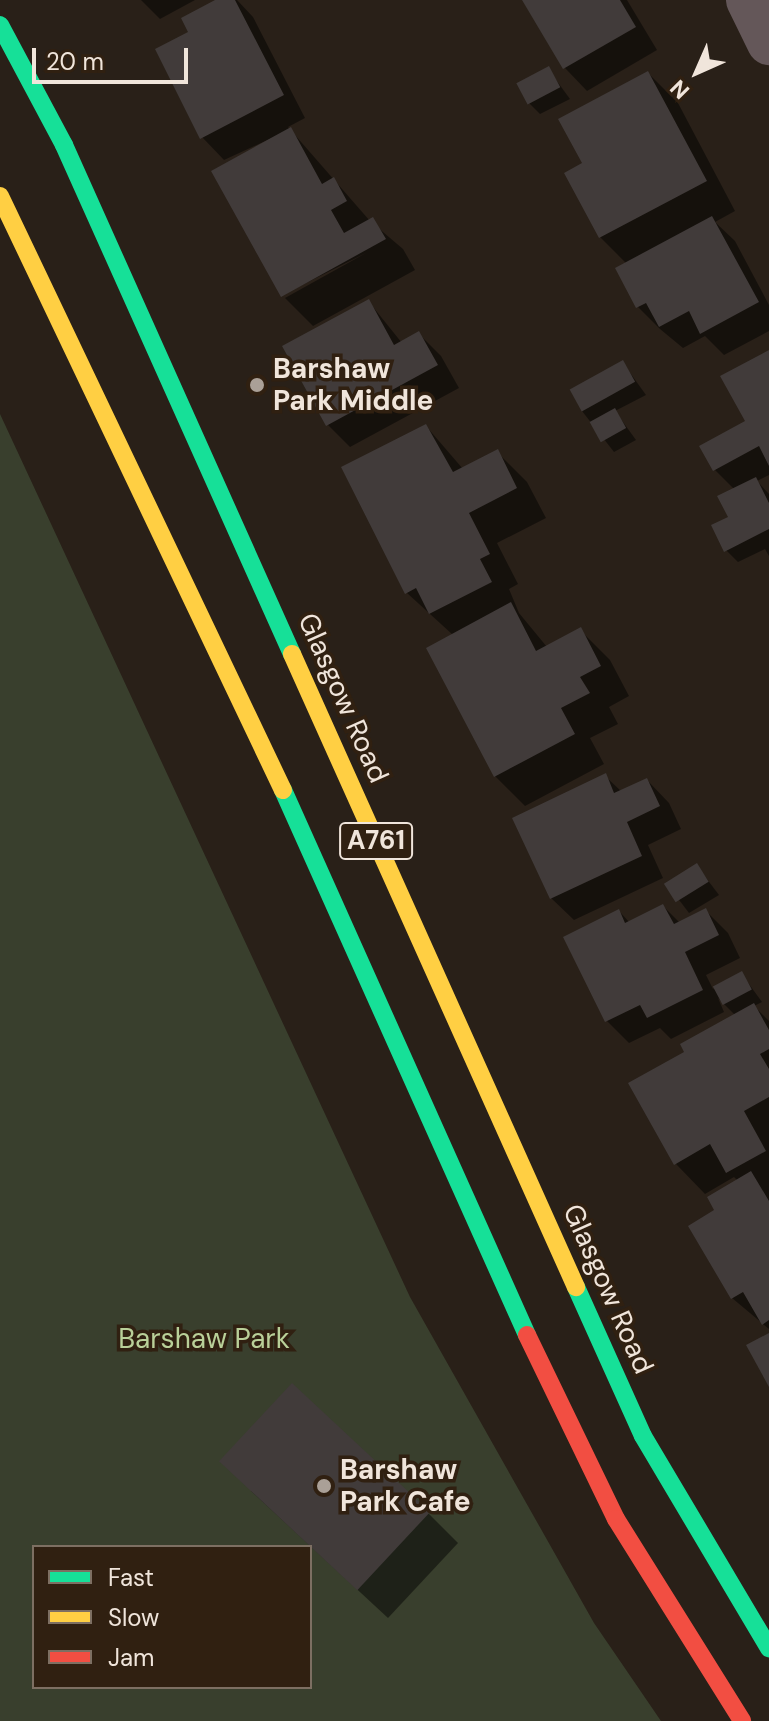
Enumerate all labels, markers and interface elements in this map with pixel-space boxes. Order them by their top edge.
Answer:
scale bar [36,32,192,82]
north arrow [657,32,737,112]
text: 20 m [46,46,104,77]
text: N [664,73,696,105]
place label: Barshaw Park Middle [273,352,433,418]
marker: Barshaw Park Middle [248,376,266,394]
street label: Glasgow Road [291,608,395,788]
road number: A761 [338,819,414,863]
street label: Glasgow Road [556,1199,660,1379]
park label: Barshaw Park [118,1322,290,1356]
place label: Barshaw Park Cafe [340,1453,471,1519]
marker: Barshaw Park Cafe [315,1477,333,1495]
legend [32,1545,312,1689]
text: Fast [108,1562,154,1593]
text: Slow [108,1602,159,1633]
text: Jam [108,1642,154,1673]

